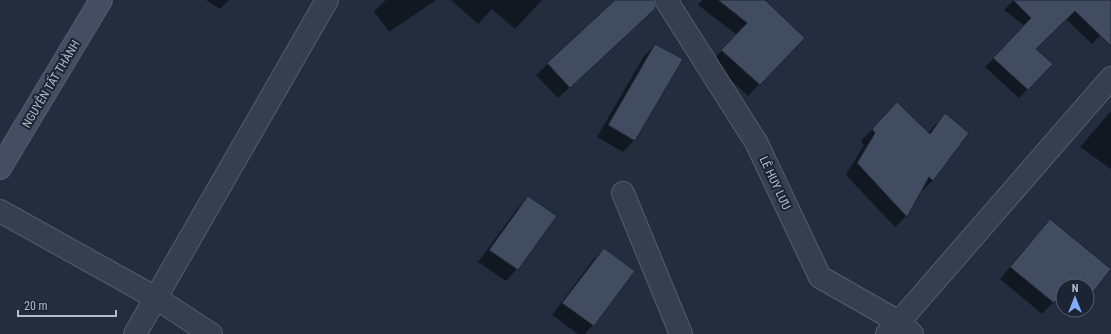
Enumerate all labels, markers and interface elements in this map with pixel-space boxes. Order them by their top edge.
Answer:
street label: NGUYỄN TẤT THÀNH [18,37,83,130]
street label: LÊ HUY LƯU [757,154,794,212]
north arrow [1055,278,1095,318]
text: N [1072,282,1079,295]
scale bar [18,292,116,318]
text: 20 m [24,299,48,313]

